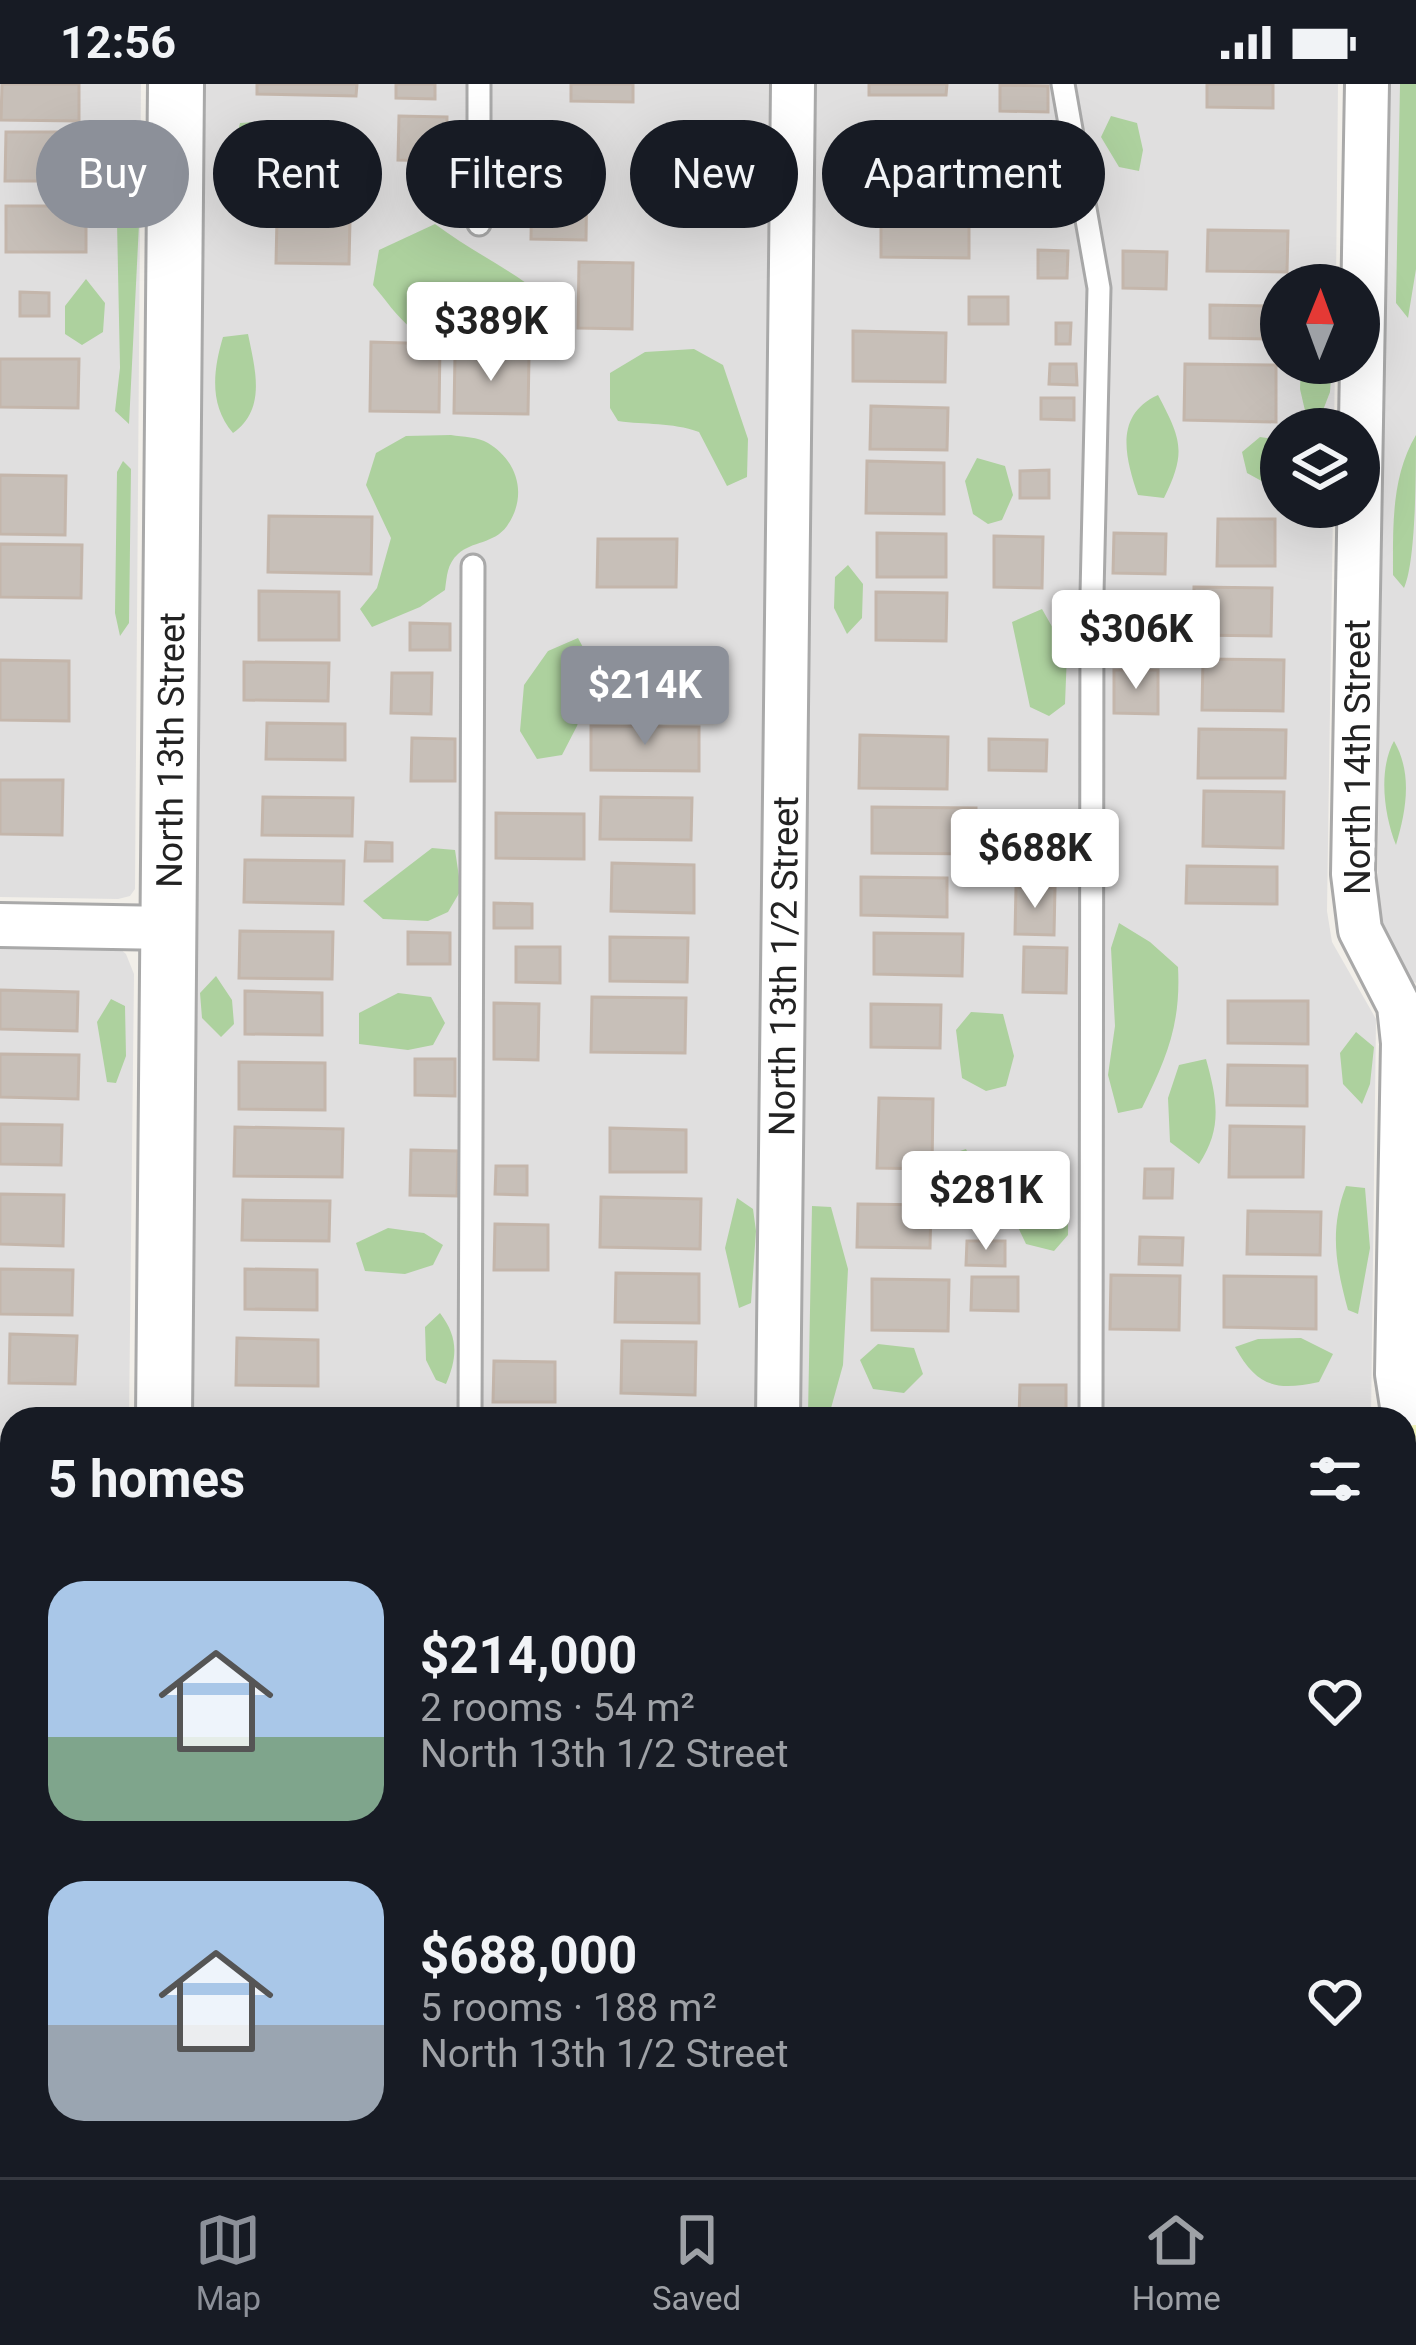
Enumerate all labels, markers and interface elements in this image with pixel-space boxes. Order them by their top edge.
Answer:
text: 12:56 [60,16,176,69]
chip: Buy [36,120,189,228]
chip: Rent [213,120,382,228]
chip: Filters [406,120,606,228]
chip: New [630,120,798,228]
chip: Apartment [822,120,1105,228]
north arrow [1260,264,1380,384]
map controls [1260,264,1380,528]
pin: $389K [407,282,575,384]
text: $389K [434,298,548,344]
button: layers [1260,408,1380,528]
pin: $306K [1052,590,1220,692]
text: $306K [1079,606,1193,652]
street label: North 13th Street [149,612,193,888]
street label: North 14th Street [1337,619,1379,895]
pin: $214K [561,646,729,748]
text: $214K [588,662,702,708]
street label: North 13th 1/2 Street [761,796,807,1136]
pin: $688K [951,809,1119,911]
text: $688K [978,825,1092,871]
pin: $281K [902,1151,1070,1253]
text: $281K [929,1167,1043,1213]
icon: filters [1302,1446,1368,1512]
text: 5 homes [48,1450,245,1509]
text: $214,000 [420,1626,637,1685]
icon: home [144,1629,288,1773]
icon: heart [1302,1668,1368,1734]
text: 2 rooms · 54 m² [420,1685,695,1731]
text: North 13th 1/2 Street [420,1731,788,1777]
text: $688,000 [420,1926,637,1985]
icon: home [144,1929,288,2073]
icon: heart [1302,1968,1368,2034]
text: 5 rooms · 188 m² [420,1985,717,2031]
text: North 13th 1/2 Street [420,2031,788,2077]
tab: Map [195,2207,261,2318]
tab: Saved [652,2207,741,2318]
tab: Home [1132,2207,1221,2318]

